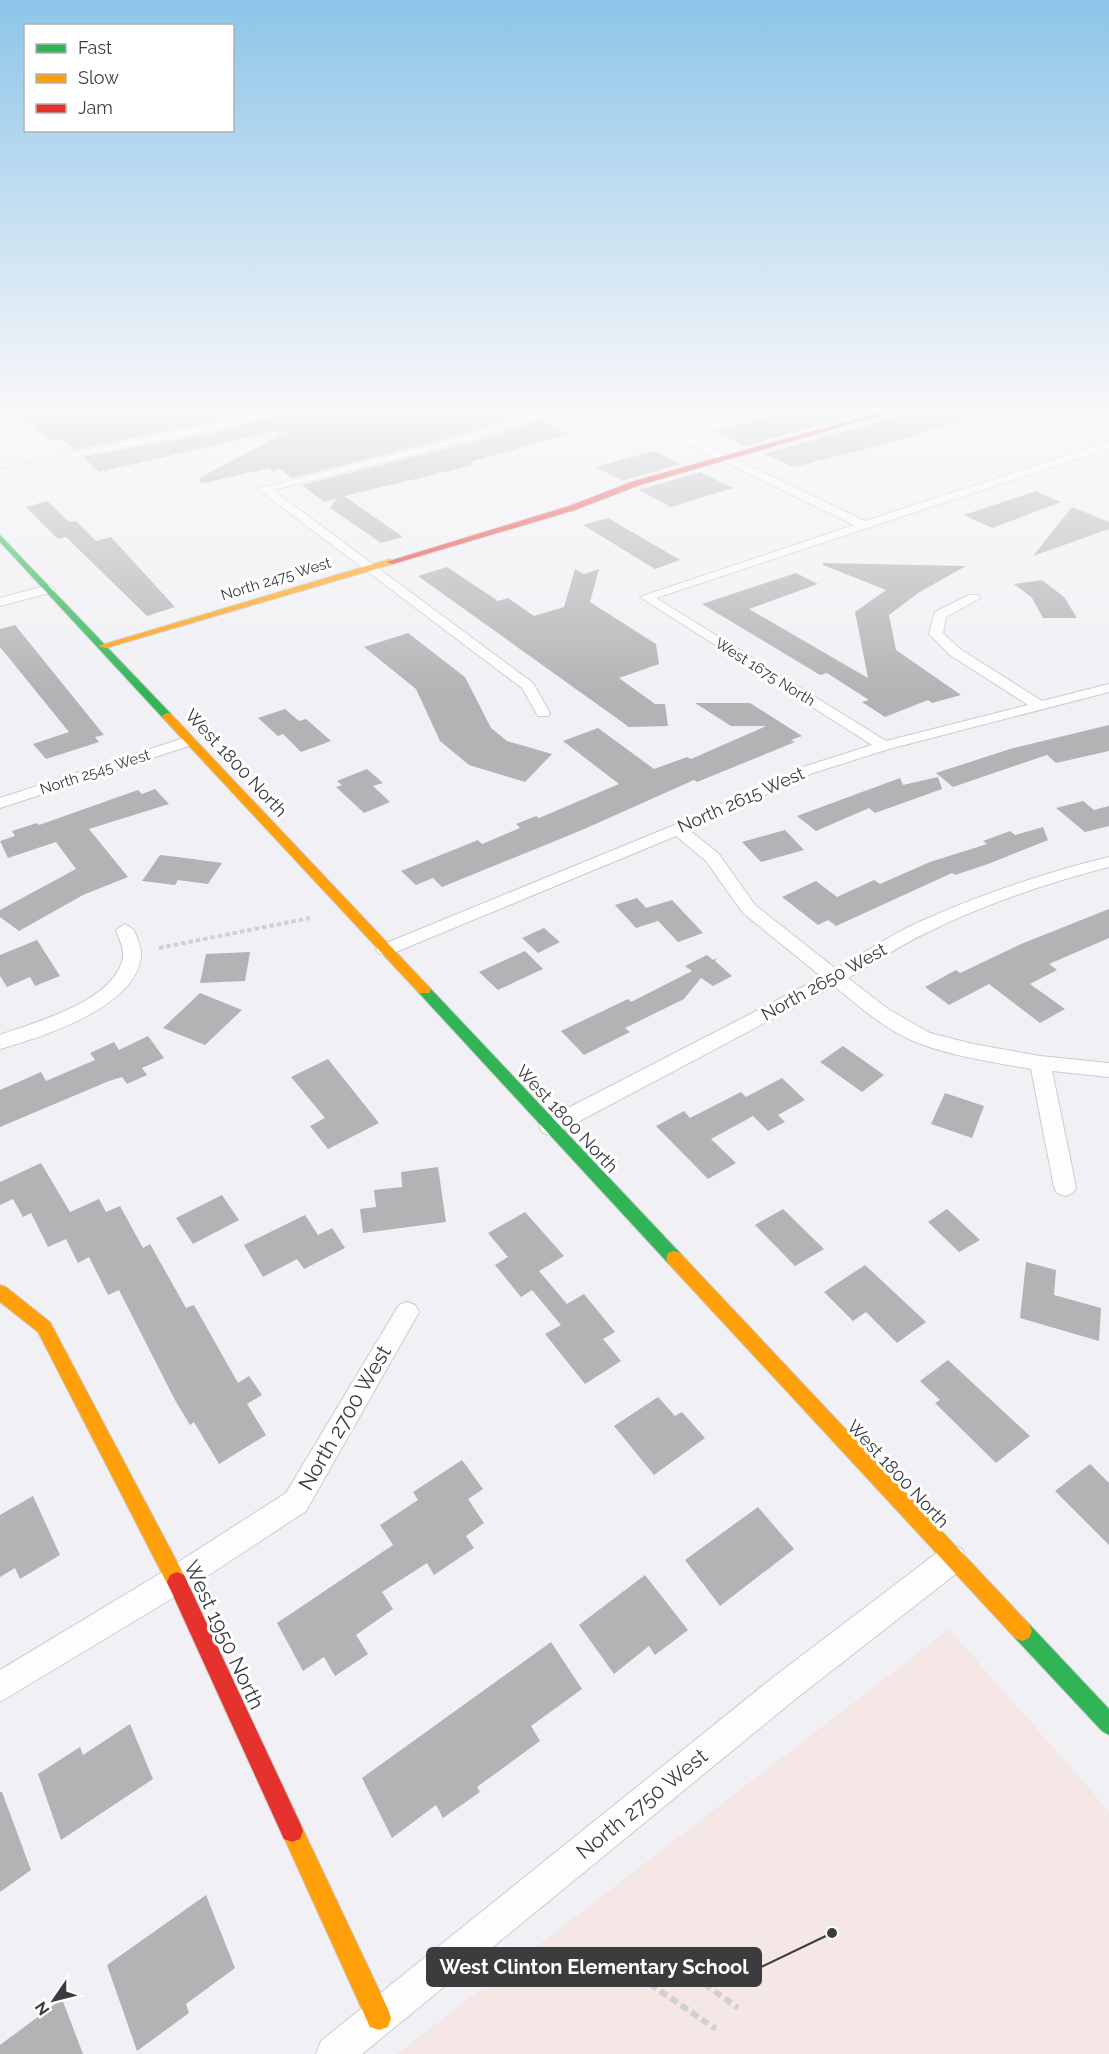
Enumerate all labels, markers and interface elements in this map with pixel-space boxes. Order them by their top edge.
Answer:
legend [24,24,234,132]
text: Fast [78,37,112,58]
text: Slow [78,67,119,88]
text: Jam [78,97,113,118]
street label: North 2475 West [219,554,333,604]
street label: West 1675 North [712,634,818,710]
street label: West 1800 North [181,704,292,821]
street label: North 2545 West [38,746,152,798]
street label: North 2615 West [674,762,807,837]
street label: North 2650 West [758,938,890,1025]
street label: West 1800 North [512,1060,623,1177]
street label: North 2700 West [293,1341,396,1495]
street label: West 1800 North [843,1415,954,1532]
street label: West 1950 North [179,1556,270,1713]
street label: North 2750 West [571,1743,712,1864]
callout: West Clinton Elementary School [427,1948,761,1986]
text: West Clinton Elementary School [439,1955,749,1979]
north arrow [24,1970,84,2030]
text: N [31,1998,53,2019]

